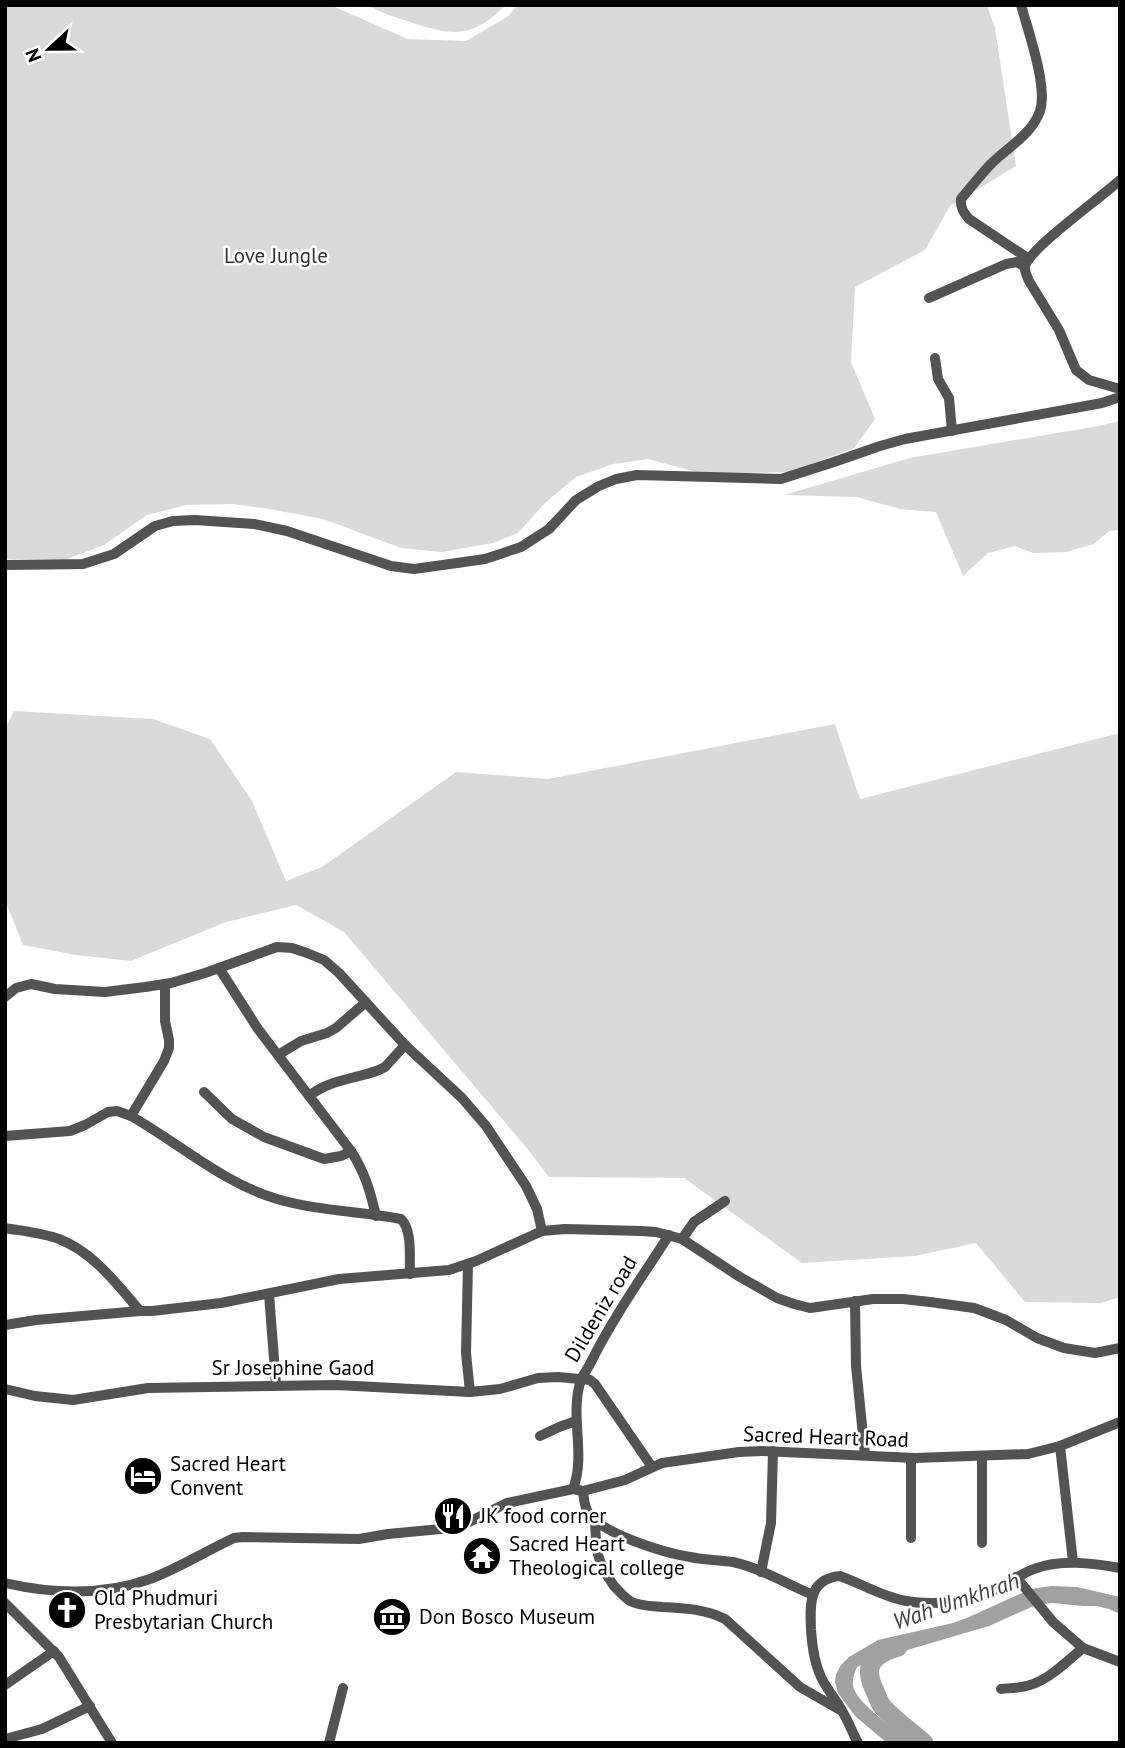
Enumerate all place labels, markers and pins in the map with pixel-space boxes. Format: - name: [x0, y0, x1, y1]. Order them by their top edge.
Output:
- place label: Sacred Heart Convent: [170, 1450, 286, 1501]
- hotel icon: Sacred Heart Convent: [122, 1455, 164, 1497]
- restaurant icon: JK food corner: [432, 1495, 474, 1537]
- place label: JK food corner: [479, 1502, 606, 1529]
- place label: Sacred Heart Theological college: [509, 1530, 685, 1581]
- temple icon: Sacred Heart Theological college: [461, 1535, 503, 1577]
- place label: Old Phudmuri Presbytarian Church: [94, 1584, 273, 1635]
- church icon: Old Phudmuri Presbytarian Church: [46, 1589, 88, 1631]
- museum icon: Don Bosco Museum: [371, 1596, 413, 1638]
- place label: Don Bosco Museum: [419, 1603, 595, 1630]

